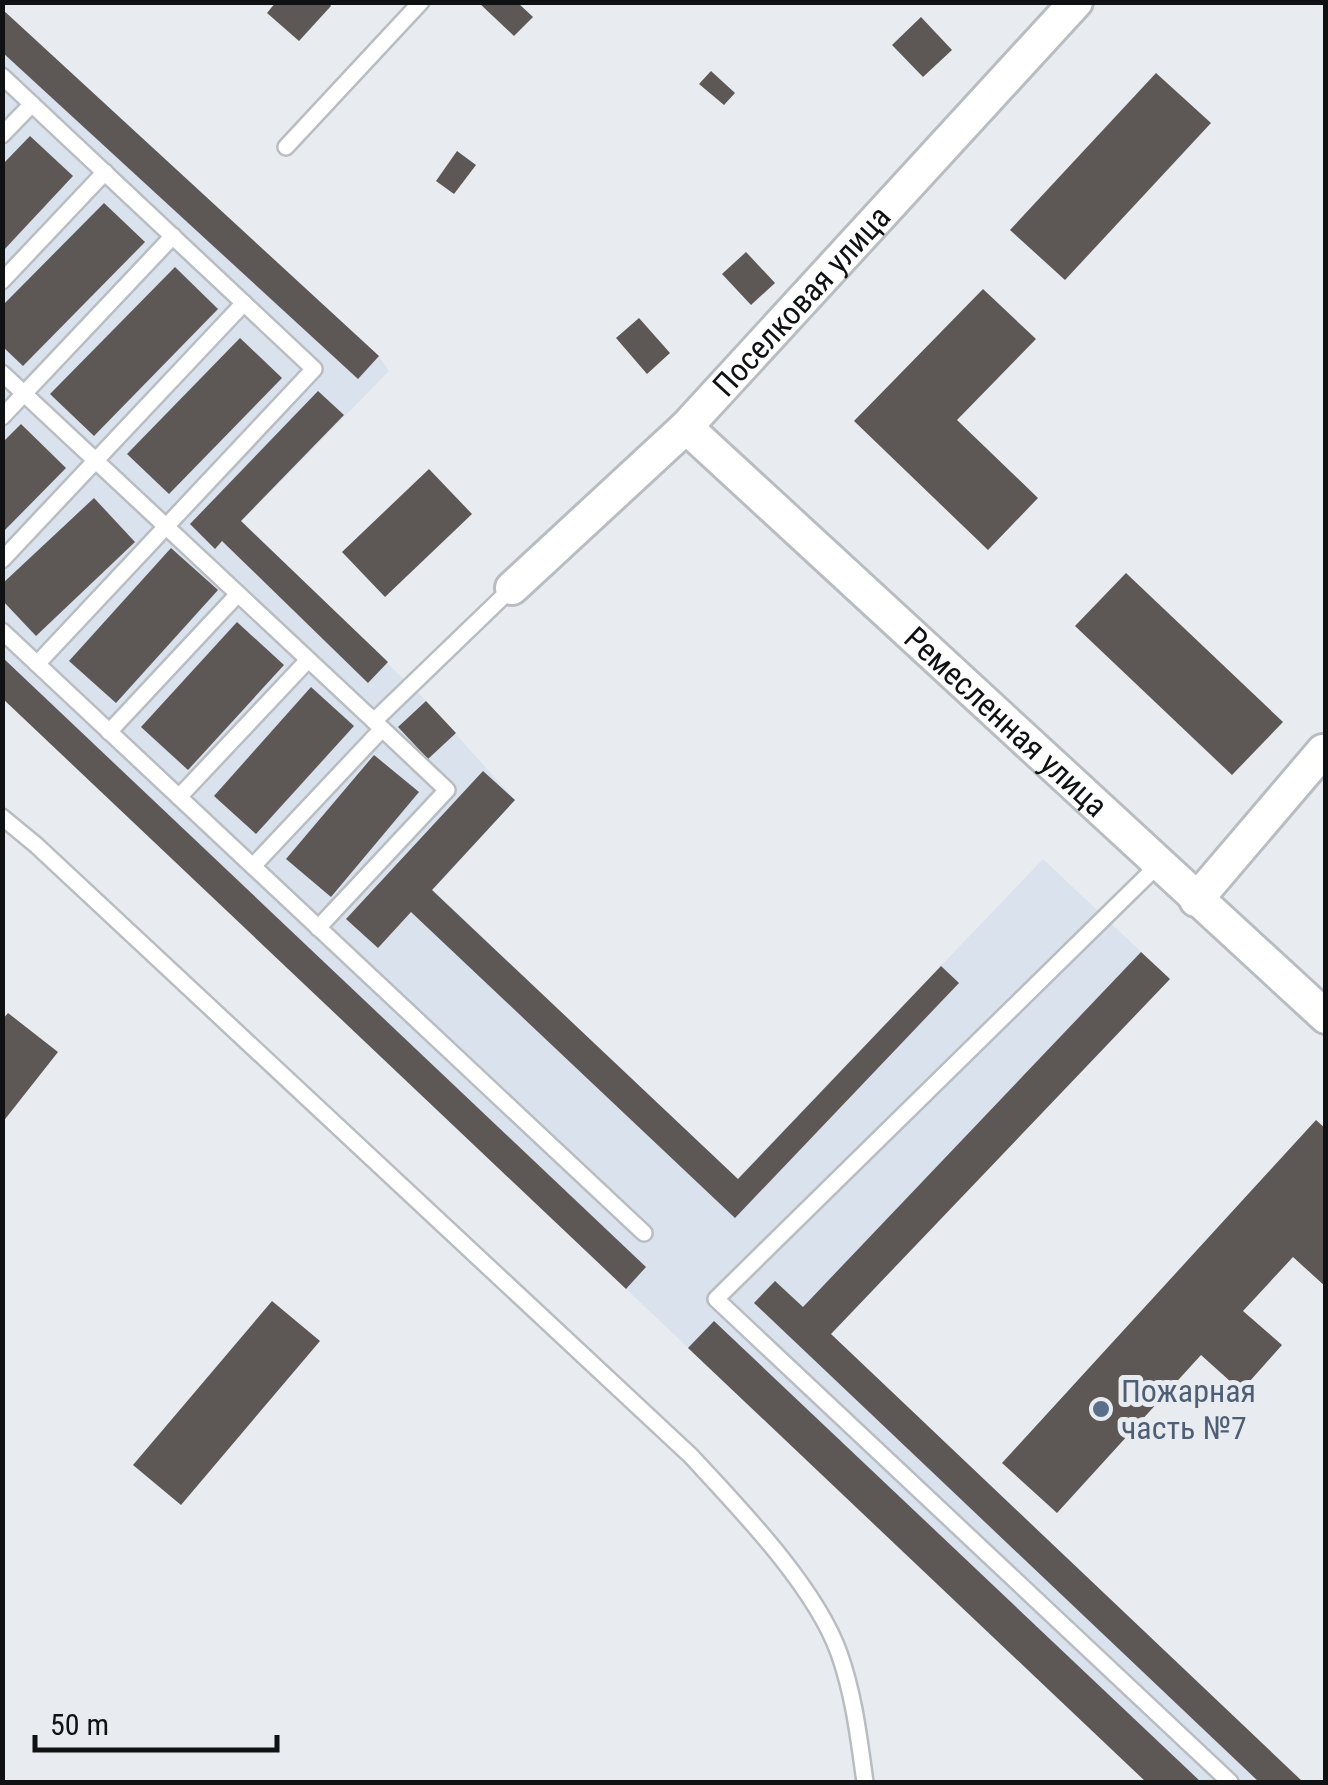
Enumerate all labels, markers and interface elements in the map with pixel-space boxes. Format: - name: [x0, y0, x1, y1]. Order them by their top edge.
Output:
- street label: Поселковая улица: [705, 198, 898, 404]
- street label: Ремесленная улица: [896, 619, 1115, 825]
- place label: Пожарная часть №7: [1121, 1372, 1256, 1447]
- marker: Пожарная часть №7: [1090, 1398, 1112, 1420]
- scale bar: [35, 1690, 278, 1752]
- text: 50 m: [50, 1707, 109, 1742]

